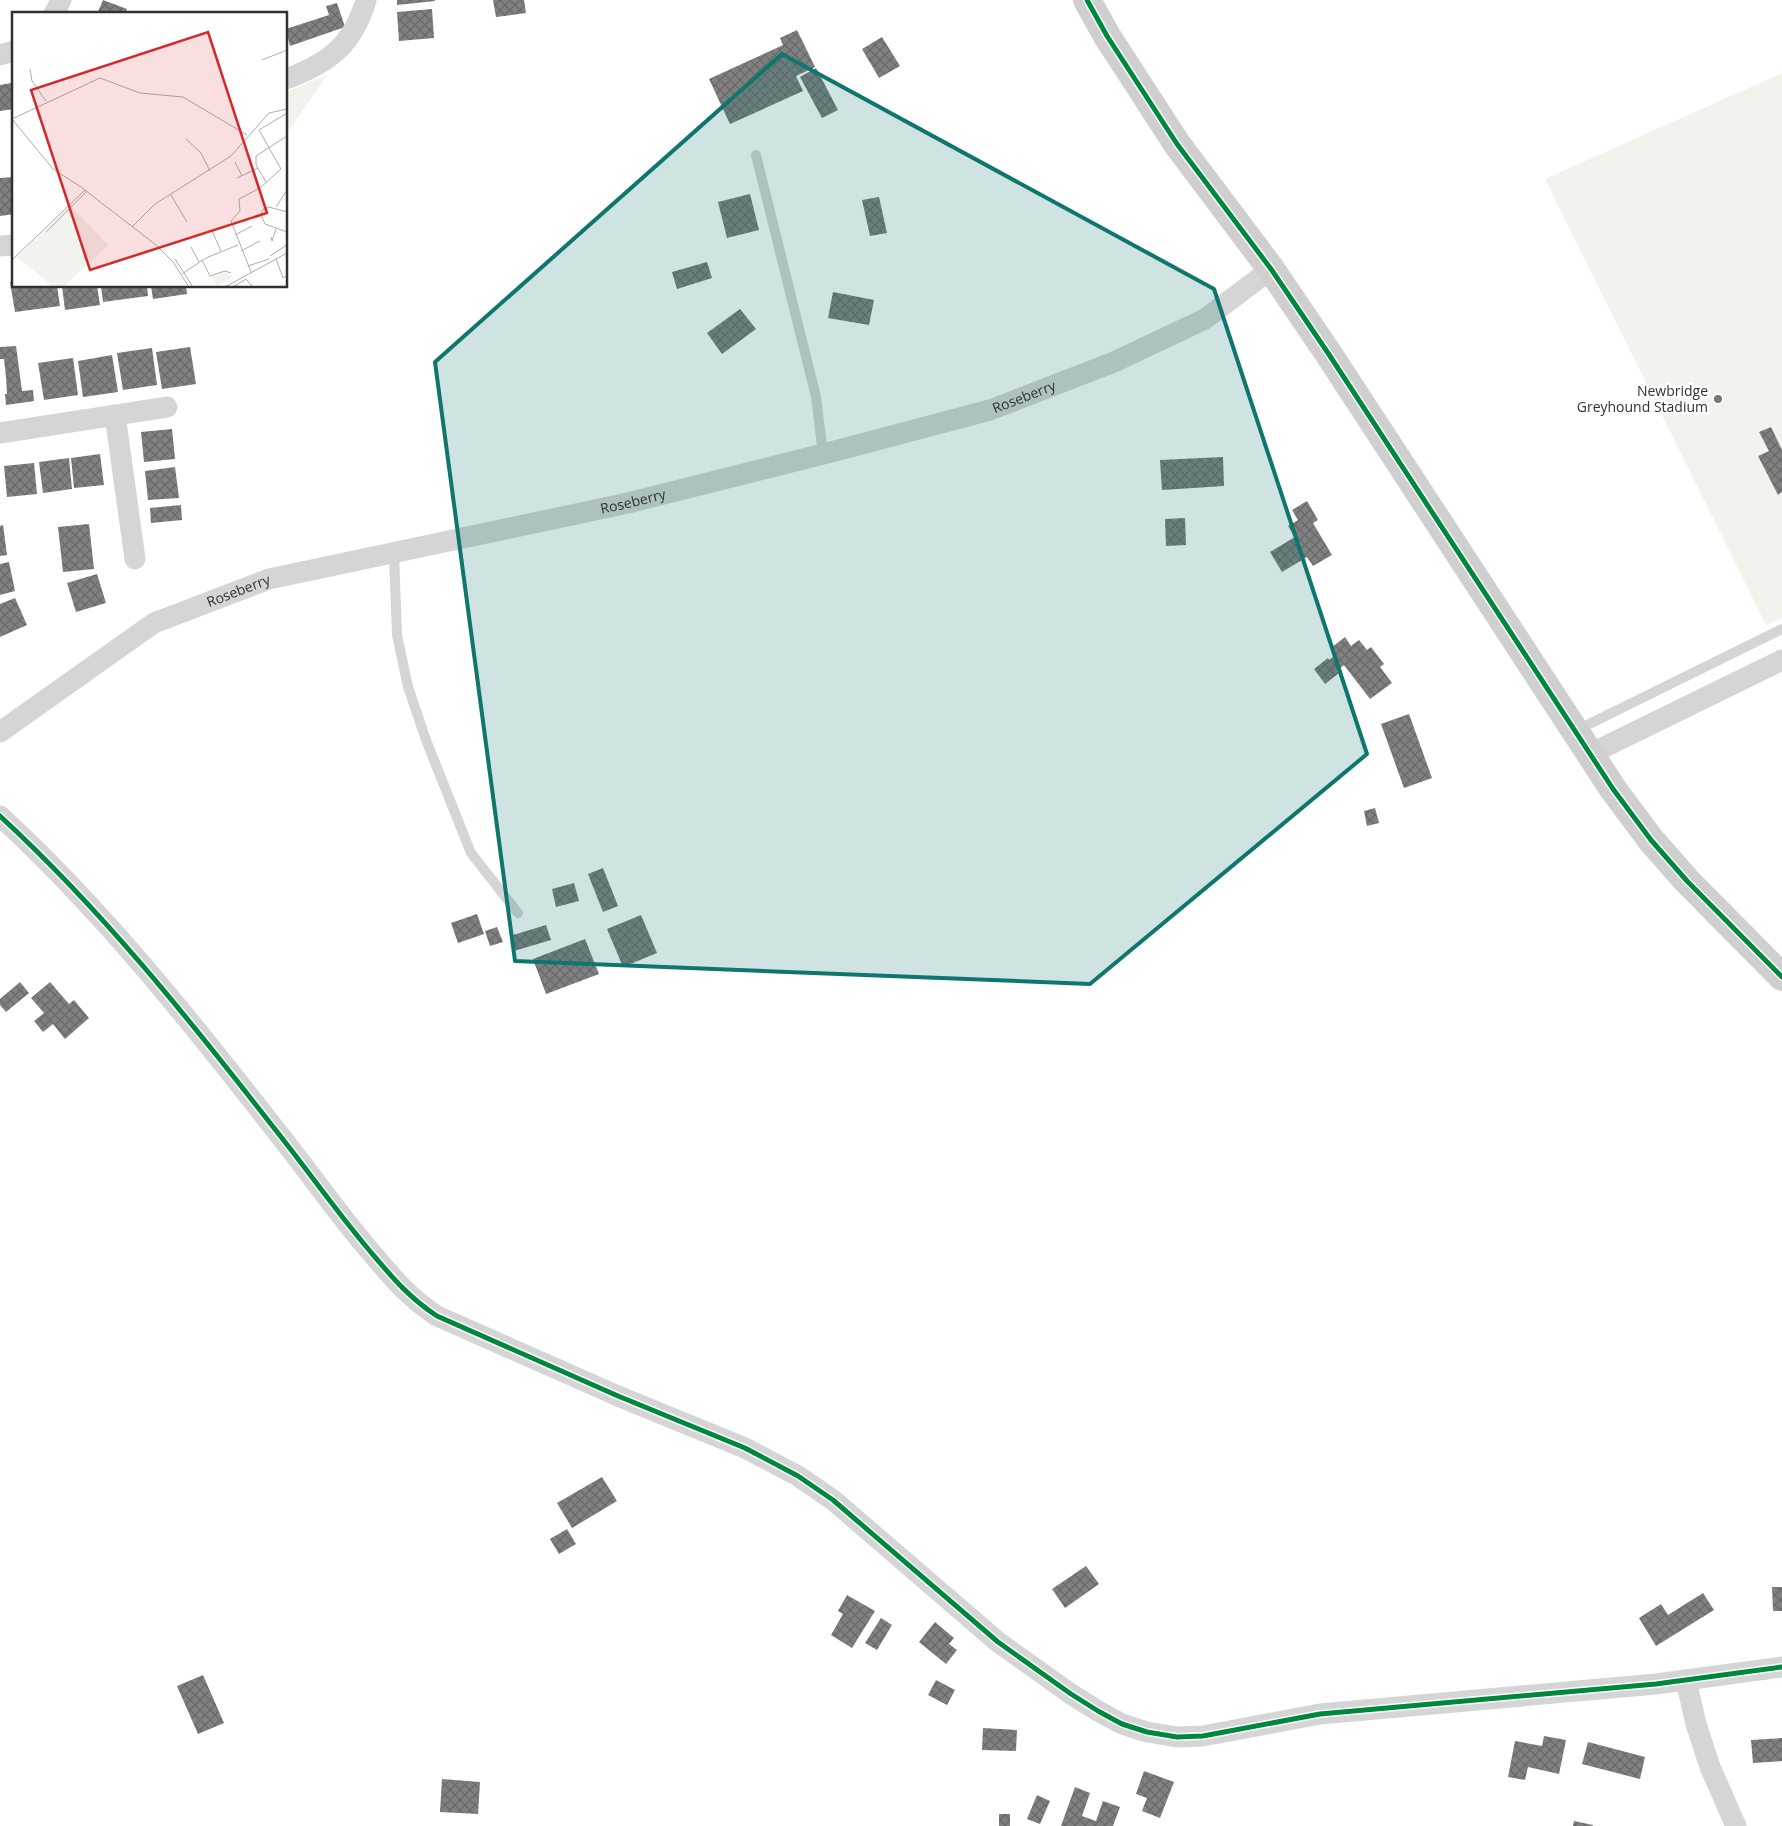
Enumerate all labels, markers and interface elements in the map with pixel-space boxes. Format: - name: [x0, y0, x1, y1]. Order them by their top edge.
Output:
- inset map: [12, 12, 288, 288]
- street label: Roseberry: [989, 375, 1059, 417]
- place label: Newbridge Greyhound Stadium: [1577, 381, 1708, 416]
- marker: Newbridge Greyhound Stadium: [1712, 393, 1724, 405]
- street label: Roseberry: [599, 484, 669, 518]
- street label: Roseberry: [204, 569, 274, 611]

